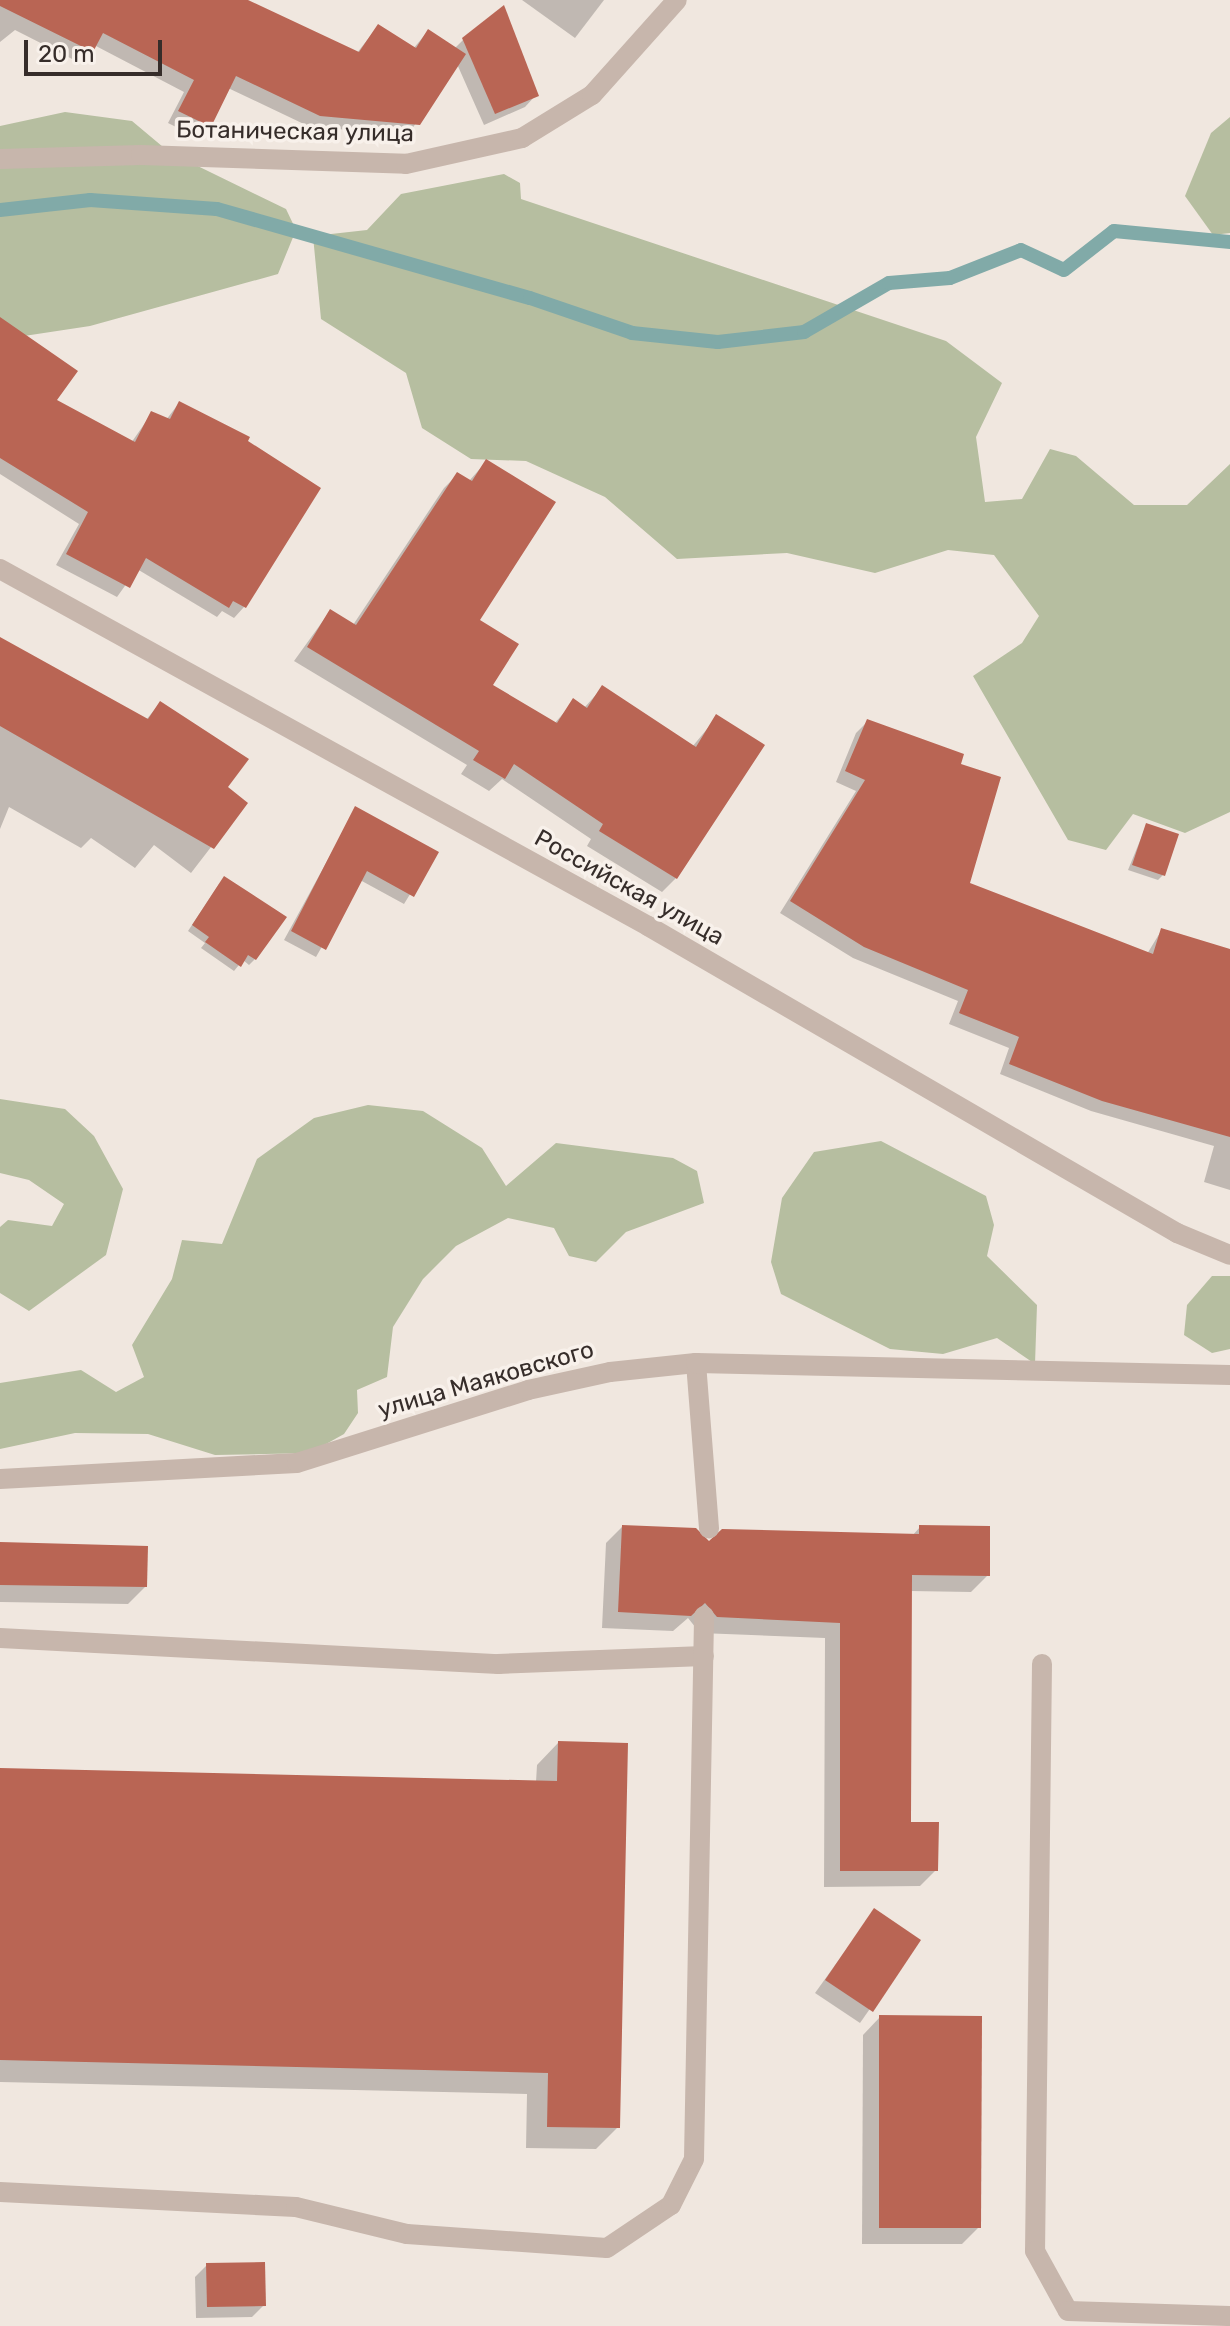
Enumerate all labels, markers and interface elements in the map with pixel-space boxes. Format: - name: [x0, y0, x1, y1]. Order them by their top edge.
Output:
- scale bar: [28, 24, 166, 74]
- text: 20 m: [38, 40, 95, 68]
- street label: Ботаническая улица: [176, 116, 414, 148]
- street label: Российская улица: [529, 824, 729, 952]
- street label: улица Маяковского: [375, 1335, 597, 1425]

